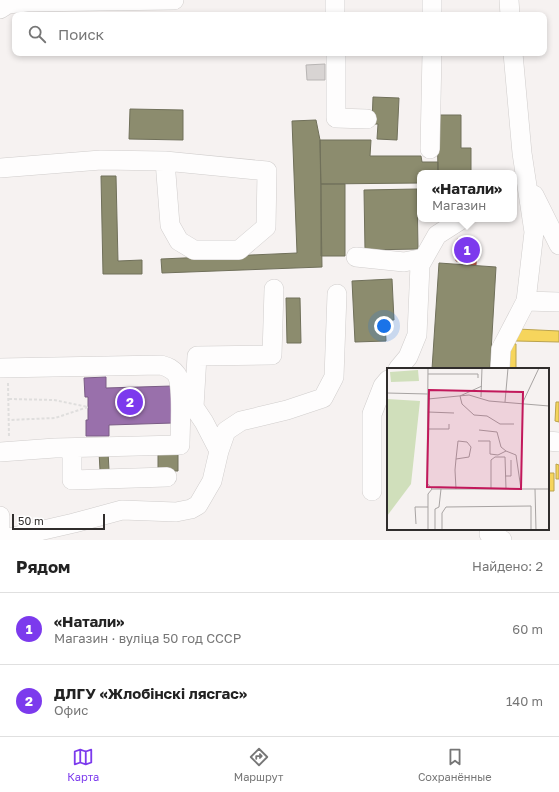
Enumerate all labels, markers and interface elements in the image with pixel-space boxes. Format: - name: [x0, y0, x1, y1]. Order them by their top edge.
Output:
- search box: [12, 12, 547, 56]
- icon: search: [26, 23, 48, 45]
- text: Поиск: [58, 25, 104, 43]
- popup: [417, 170, 517, 222]
- text: «Натали»: [432, 179, 502, 197]
- text: Магазин: [432, 197, 486, 213]
- pin: 1: [454, 235, 480, 265]
- your location: [374, 316, 394, 336]
- inset map: [387, 368, 549, 530]
- pin: 2: [117, 387, 143, 417]
- scale bar: [12, 512, 105, 531]
- text: 50 m: [18, 514, 44, 527]
- text: Рядом: [16, 556, 70, 577]
- text: Найдено: 2: [472, 558, 543, 574]
- text: «Натали»: [54, 612, 124, 630]
- text: 1: [26, 621, 32, 637]
- text: 60 m: [512, 621, 543, 637]
- text: Магазин · вуліца 50 год СССР: [54, 630, 241, 646]
- text: ДЛГУ «Жлобінскі лясгас»: [54, 684, 247, 702]
- text: 2: [25, 693, 33, 709]
- text: 140 m: [506, 693, 543, 709]
- text: Офис: [54, 702, 88, 718]
- tab: Карта: [67, 746, 99, 783]
- tab: Маршрут: [234, 746, 283, 783]
- tab: Сохранённые: [418, 746, 492, 783]

